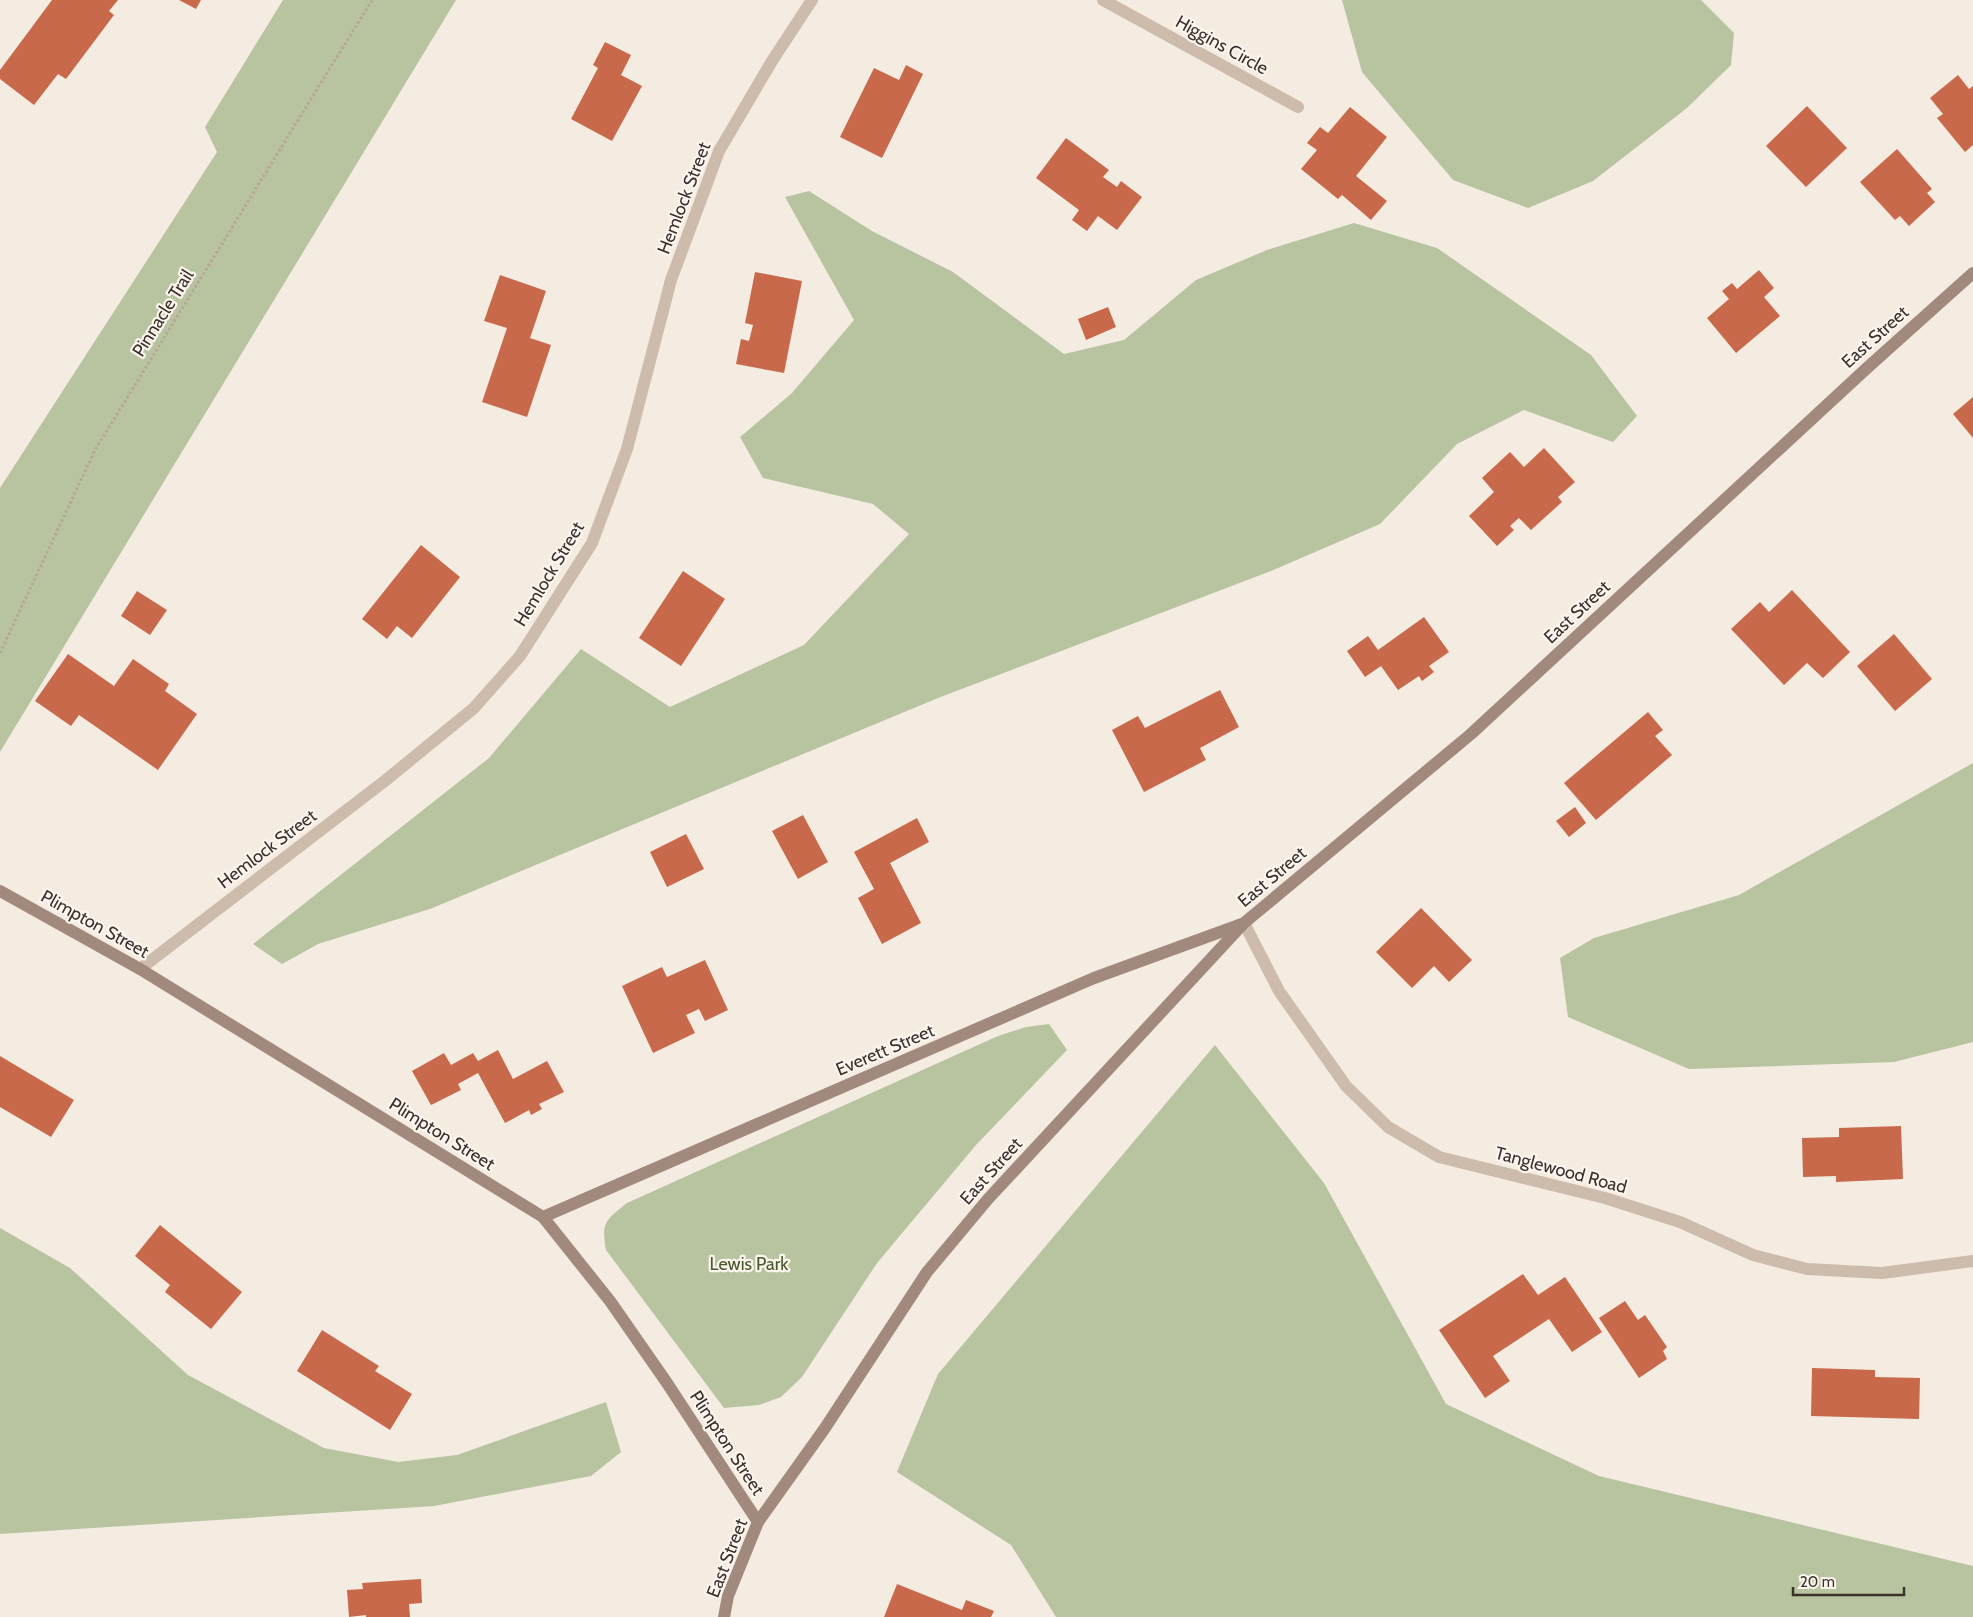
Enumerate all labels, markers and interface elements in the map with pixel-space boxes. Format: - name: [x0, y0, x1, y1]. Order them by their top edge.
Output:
- street label: Higgins Circle: [1172, 11, 1272, 79]
- street label: Hemlock Street: [653, 139, 715, 257]
- street label: Pinnacle Trail: [128, 265, 199, 361]
- street label: East Street: [1837, 301, 1913, 373]
- street label: Hemlock Street: [509, 518, 589, 630]
- street label: East Street: [1539, 576, 1615, 648]
- street label: Hemlock Street: [213, 805, 321, 893]
- street label: East Street: [1233, 842, 1311, 912]
- street label: Plimpton Street: [37, 885, 153, 963]
- street label: Everett Street: [832, 1019, 938, 1081]
- street label: Plimpton Street: [385, 1093, 499, 1175]
- street label: East Street: [955, 1133, 1027, 1209]
- street label: Tanglewood Road: [1493, 1142, 1629, 1198]
- park label: Lewis Park: [710, 1253, 789, 1275]
- street label: Plimpton Street: [685, 1387, 769, 1499]
- street label: East Street: [702, 1516, 752, 1600]
- scale bar: [1793, 1564, 1904, 1596]
- text: 20 m: [1800, 1573, 1835, 1591]

